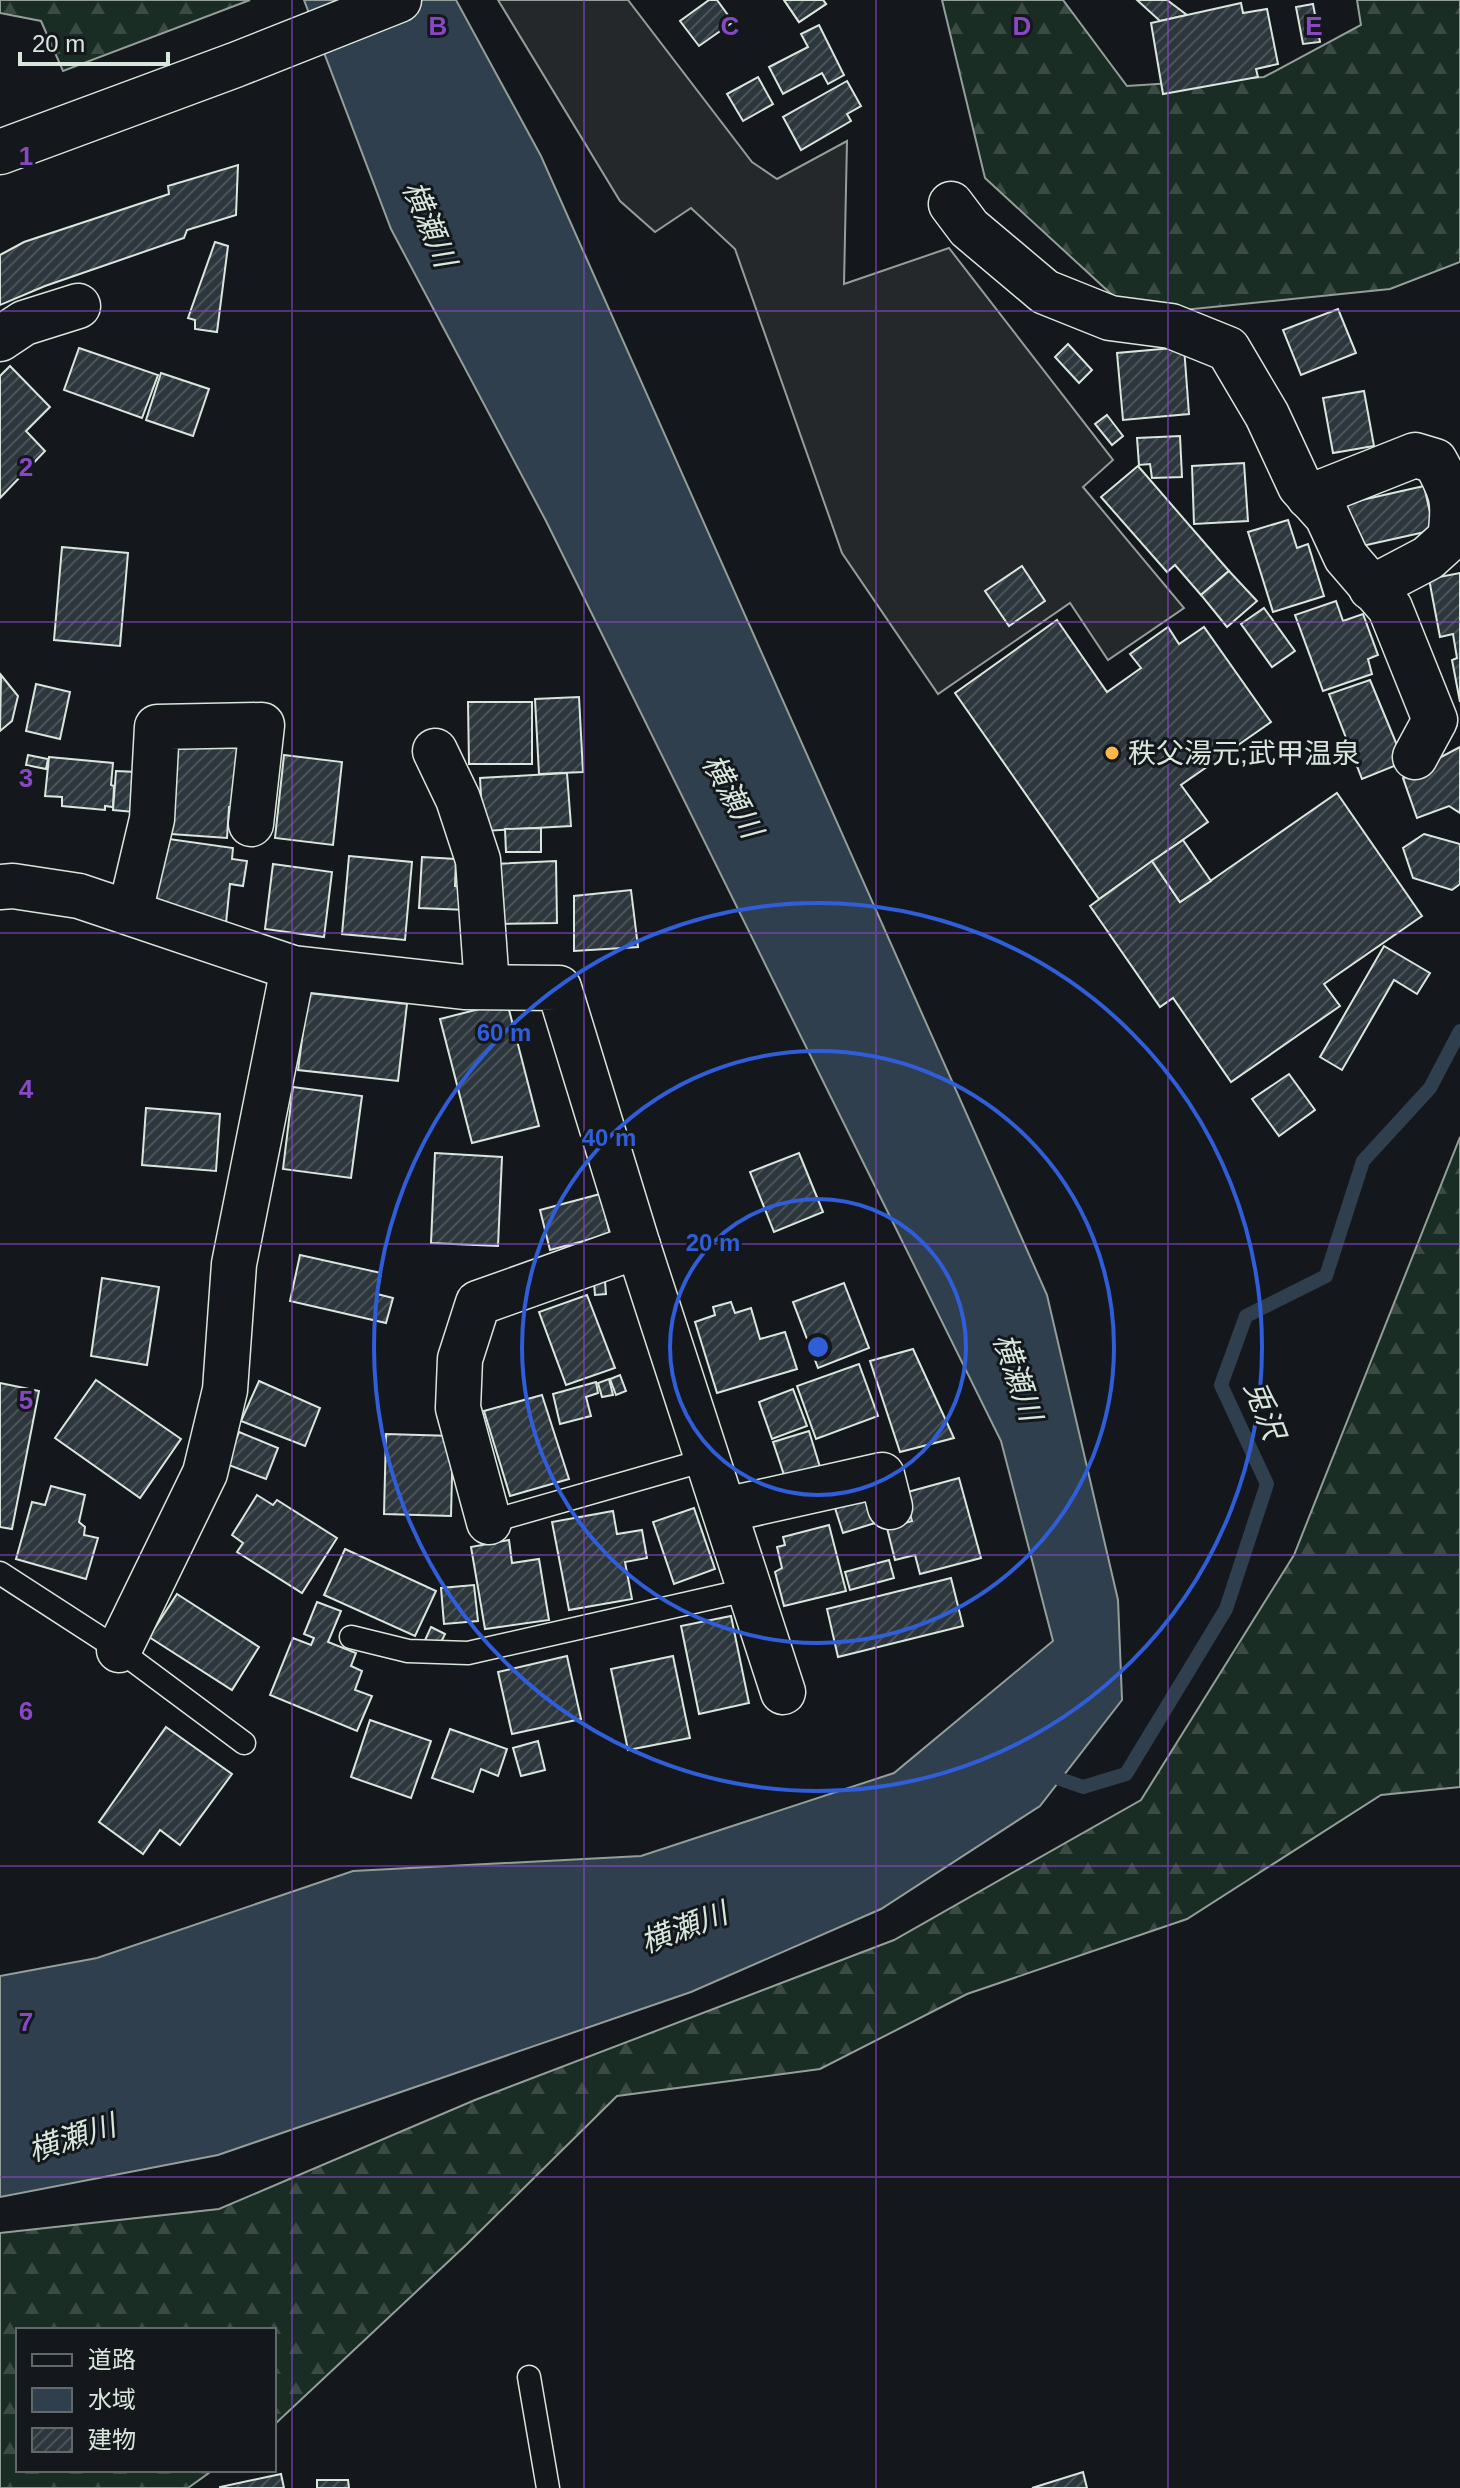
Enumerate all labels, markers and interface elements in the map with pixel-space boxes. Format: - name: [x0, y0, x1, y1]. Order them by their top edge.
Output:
- text: B: [429, 11, 447, 41]
- text: C: [721, 11, 740, 41]
- text: D: [1013, 11, 1031, 41]
- text: E: [1305, 11, 1323, 41]
- scale bar: [20, 16, 168, 66]
- text: 20 m: [32, 30, 85, 57]
- text: 1: [19, 141, 33, 171]
- water label: 横瀬川: [397, 176, 463, 274]
- text: 2: [19, 452, 33, 482]
- place label: 秩父湯元;武甲温泉: [1128, 738, 1360, 769]
- marker: 秩父湯元;武甲温泉: [1103, 744, 1121, 762]
- water label: 横瀬川: [696, 748, 770, 846]
- text: 3: [19, 763, 33, 793]
- text: 60 m: [477, 1019, 531, 1046]
- text: 4: [19, 1074, 34, 1104]
- text: 40 m: [582, 1124, 636, 1151]
- text: 20 m: [686, 1229, 740, 1256]
- water label: 横瀬川: [987, 1329, 1049, 1428]
- centre of rings: [804, 1333, 832, 1361]
- water label: 兎沢: [1238, 1376, 1292, 1447]
- text: 5: [19, 1385, 33, 1415]
- text: 6: [19, 1696, 33, 1726]
- water label: 横瀬川: [636, 1895, 735, 1959]
- text: 7: [19, 2007, 33, 2037]
- water label: 横瀬川: [24, 2107, 123, 2167]
- legend: [16, 2328, 276, 2472]
- text: 道路: [88, 2346, 136, 2373]
- text: 水域: [88, 2386, 136, 2413]
- text: 建物: [88, 2426, 136, 2453]

